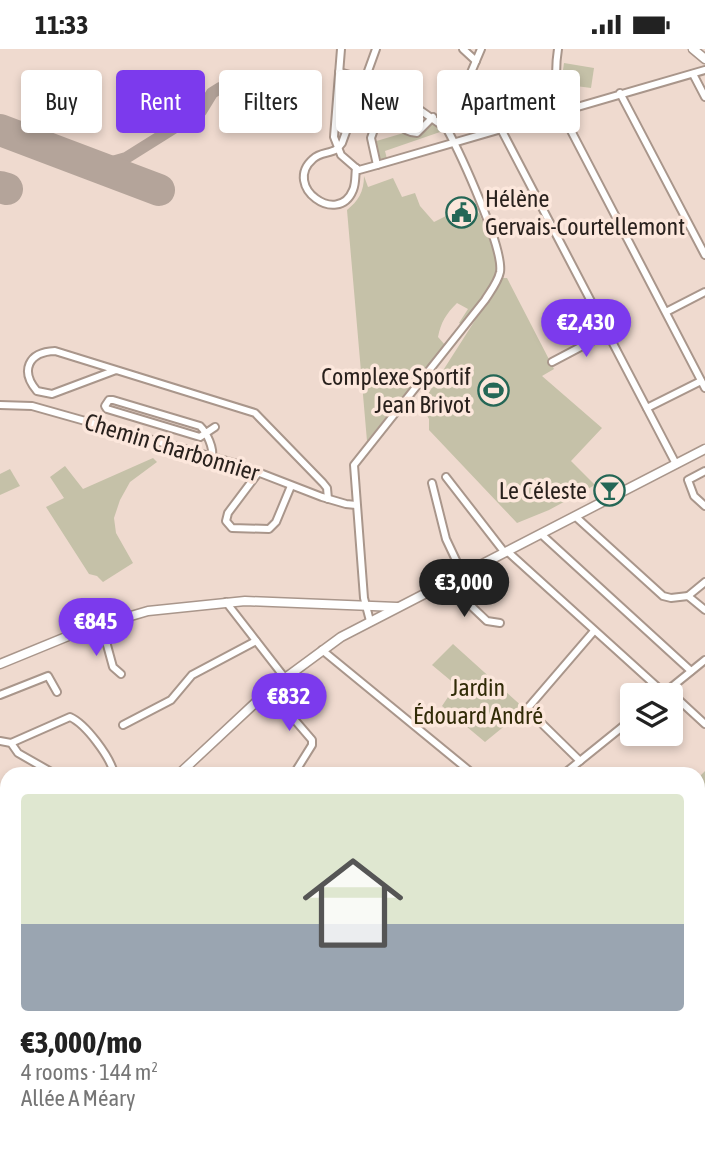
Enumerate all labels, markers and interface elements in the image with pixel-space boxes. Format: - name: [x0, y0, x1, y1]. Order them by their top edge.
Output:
- text: 11:33: [35, 10, 89, 40]
- chip: Buy: [21, 70, 102, 133]
- chip: Rent: [116, 70, 205, 133]
- chip: Filters: [219, 70, 322, 133]
- chip: New: [336, 70, 423, 133]
- chip: Apartment: [437, 70, 580, 133]
- place label: Hélène Gervais-Courtellemont: [485, 185, 685, 240]
- public building icon: Hélène Gervais-Courtellemont: [445, 195, 479, 229]
- pin: €2,430: [529, 299, 643, 359]
- text: €2,430: [557, 309, 615, 335]
- place label: Complexe Sportif Jean Brivot: [321, 363, 471, 418]
- sports icon: Complexe Sportif Jean Brivot: [477, 373, 511, 407]
- street label: Chemin Charbonnier: [81, 408, 263, 487]
- bar icon: Le Céleste: [593, 473, 627, 507]
- place label: Le Céleste: [499, 477, 587, 504]
- pin: €3,000: [407, 559, 521, 619]
- text: €3,000: [435, 569, 493, 595]
- pin: €845: [55, 599, 137, 658]
- text: €845: [75, 608, 117, 634]
- pin: €832: [248, 673, 330, 733]
- park label: Jardin Édouard André: [413, 674, 543, 729]
- text: €832: [268, 683, 310, 709]
- map controls: [620, 683, 683, 746]
- button: layers: [620, 683, 683, 746]
- icon: home: [290, 840, 416, 966]
- text: €3,000/mo: [21, 1025, 142, 1059]
- text: 4 rooms · 144 m²: [21, 1059, 158, 1085]
- text: Allée A Méary: [21, 1085, 135, 1111]

